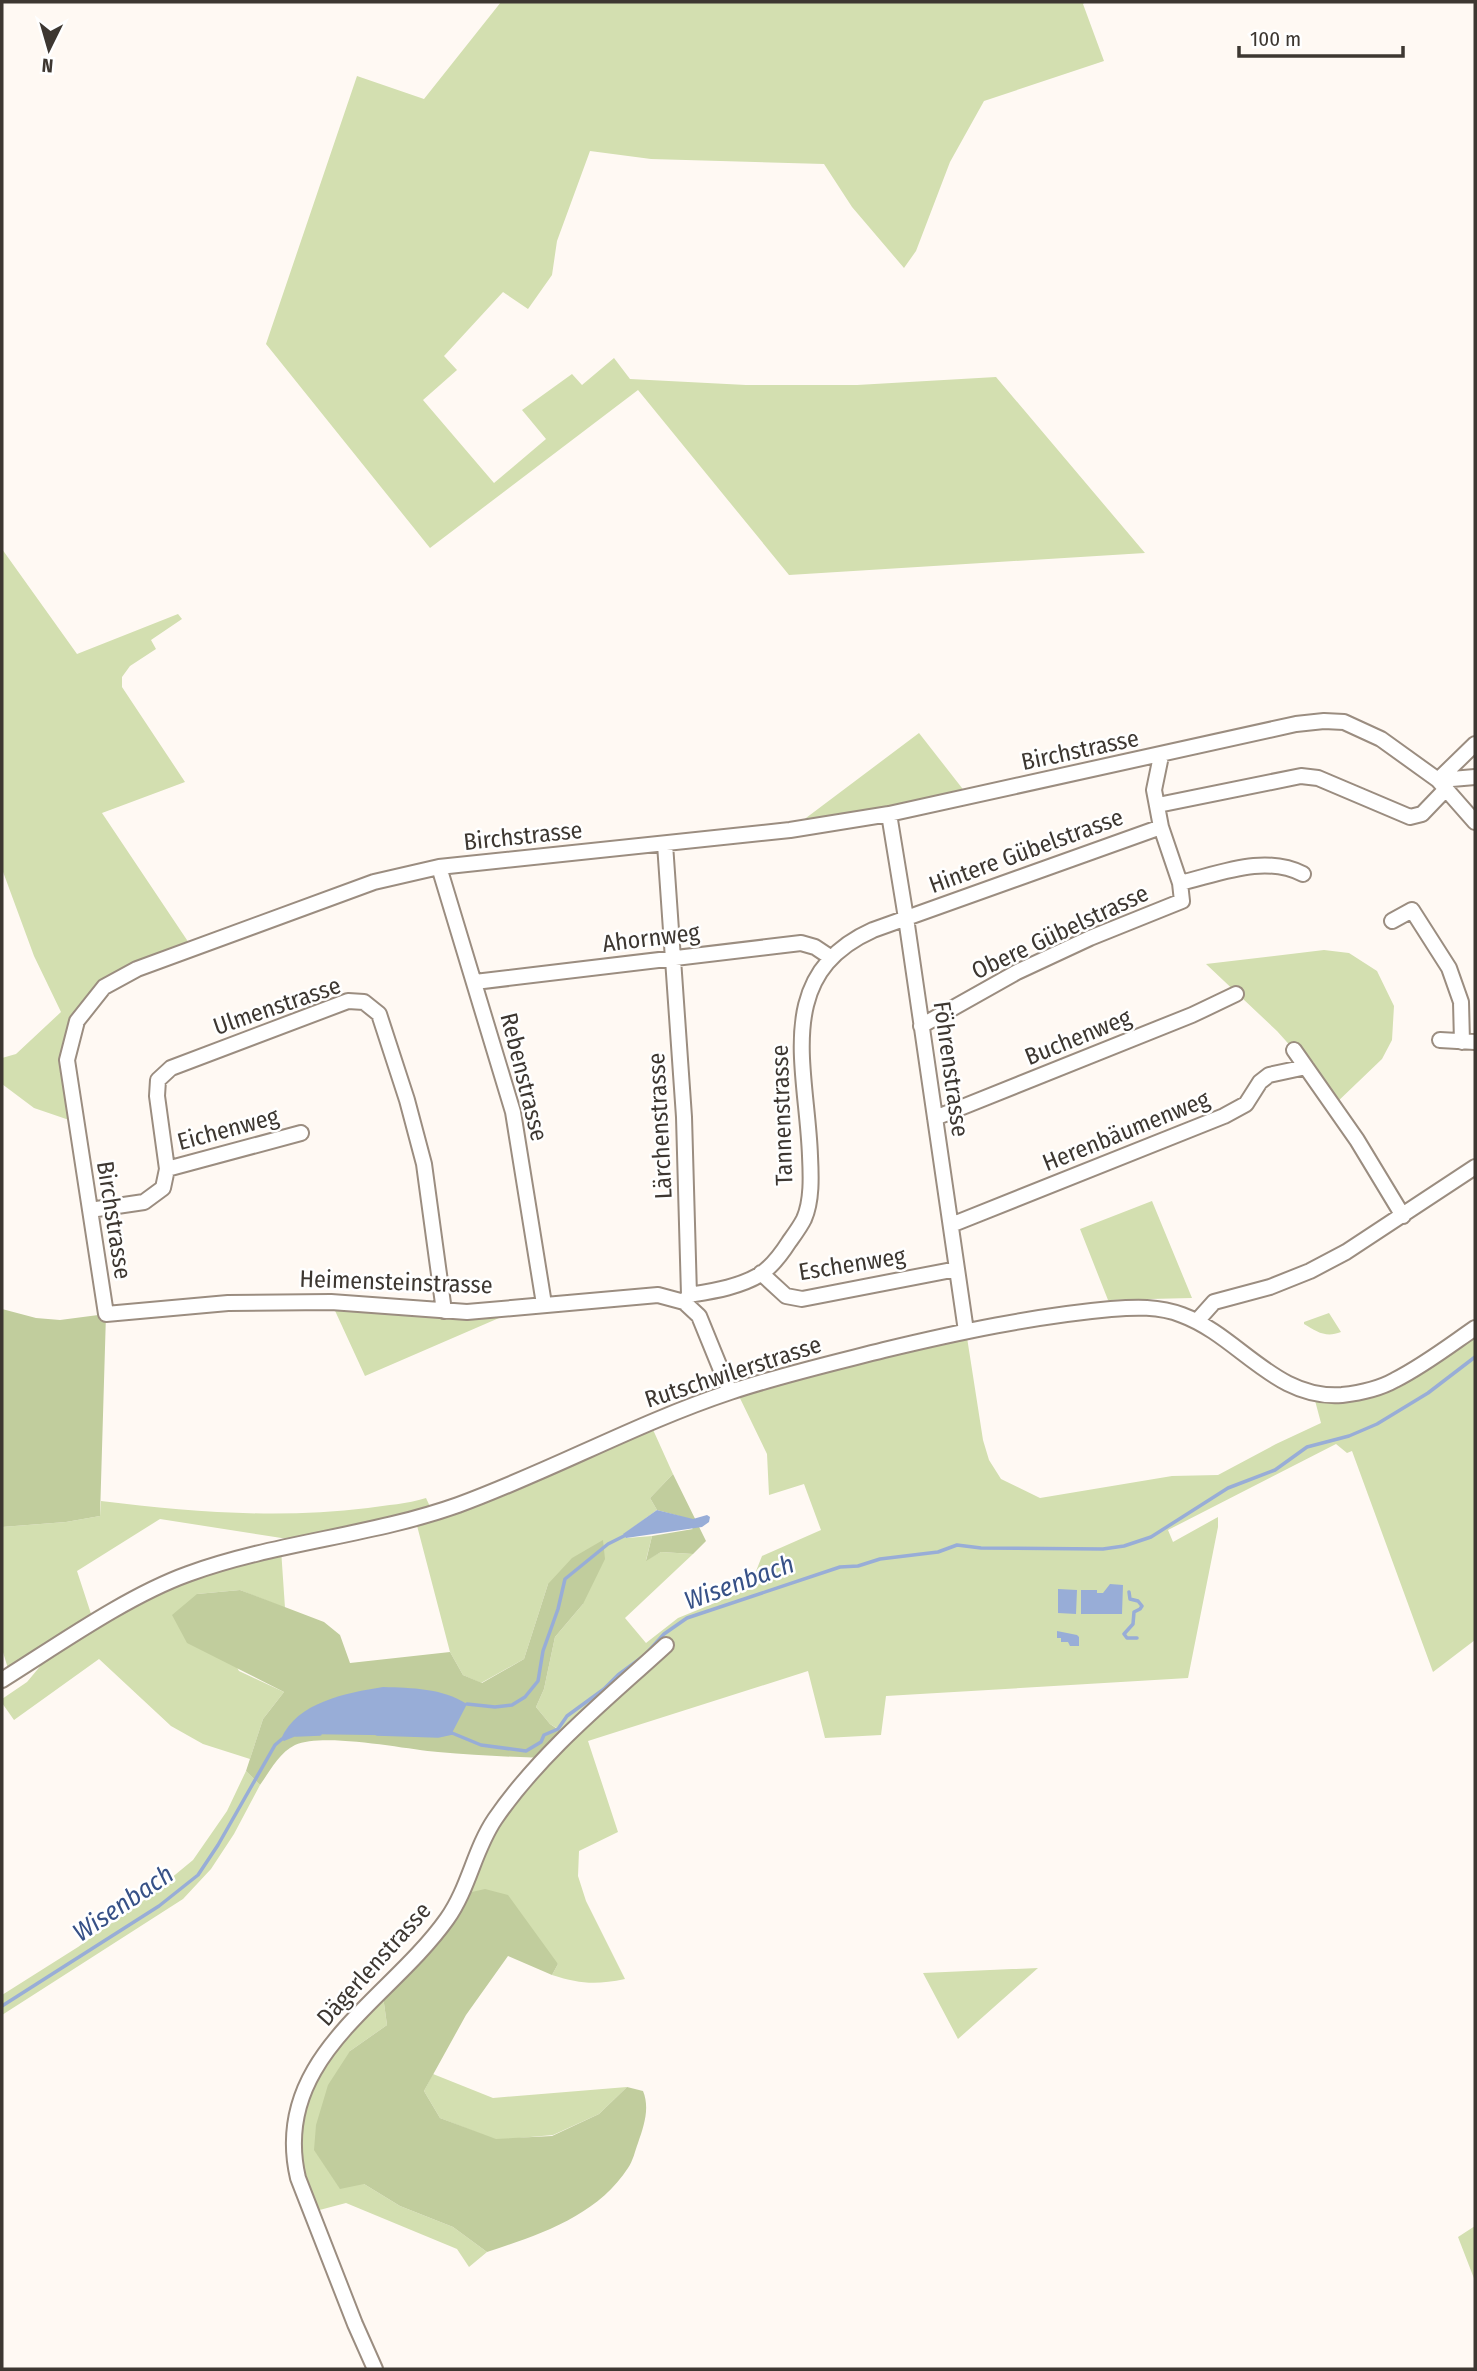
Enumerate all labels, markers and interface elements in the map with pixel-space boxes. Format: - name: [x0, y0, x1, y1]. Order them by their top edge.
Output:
- north arrow: [14, 14, 84, 84]
- scale bar: [1239, 14, 1404, 58]
- text: 100 m: [1250, 26, 1301, 52]
- text: N: [41, 53, 54, 77]
- street label: Birchstrasse: [1019, 724, 1141, 776]
- street label: Hintere Gübelstrasse: [925, 803, 1127, 899]
- street label: Birchstrasse: [462, 816, 584, 856]
- street label: Obere Gübelstrasse: [967, 879, 1153, 985]
- street label: Ahornweg: [601, 918, 702, 958]
- street label: Ulmenstrasse: [210, 971, 344, 1041]
- street label: Föhrenstrasse: [928, 999, 974, 1139]
- street label: Buchenweg: [1021, 1003, 1136, 1071]
- street label: Rebenstrasse: [495, 1010, 553, 1144]
- street label: Tannenstrasse: [766, 1044, 798, 1186]
- street label: Lärchenstrasse: [642, 1052, 678, 1200]
- street label: Herenbäumenweg: [1039, 1085, 1214, 1177]
- street label: Eichenweg: [174, 1102, 282, 1156]
- street label: Birchstrasse: [91, 1159, 137, 1281]
- street label: Eschenweg: [797, 1242, 908, 1286]
- street label: Heimensteinstrasse: [299, 1265, 493, 1299]
- street label: Rutschwilerstrasse: [641, 1330, 825, 1414]
- water label: Wisenbach: [680, 1548, 798, 1617]
- water label: Wisenbach: [67, 1859, 179, 1948]
- street label: Dägerlenstrasse: [311, 1896, 437, 2032]

